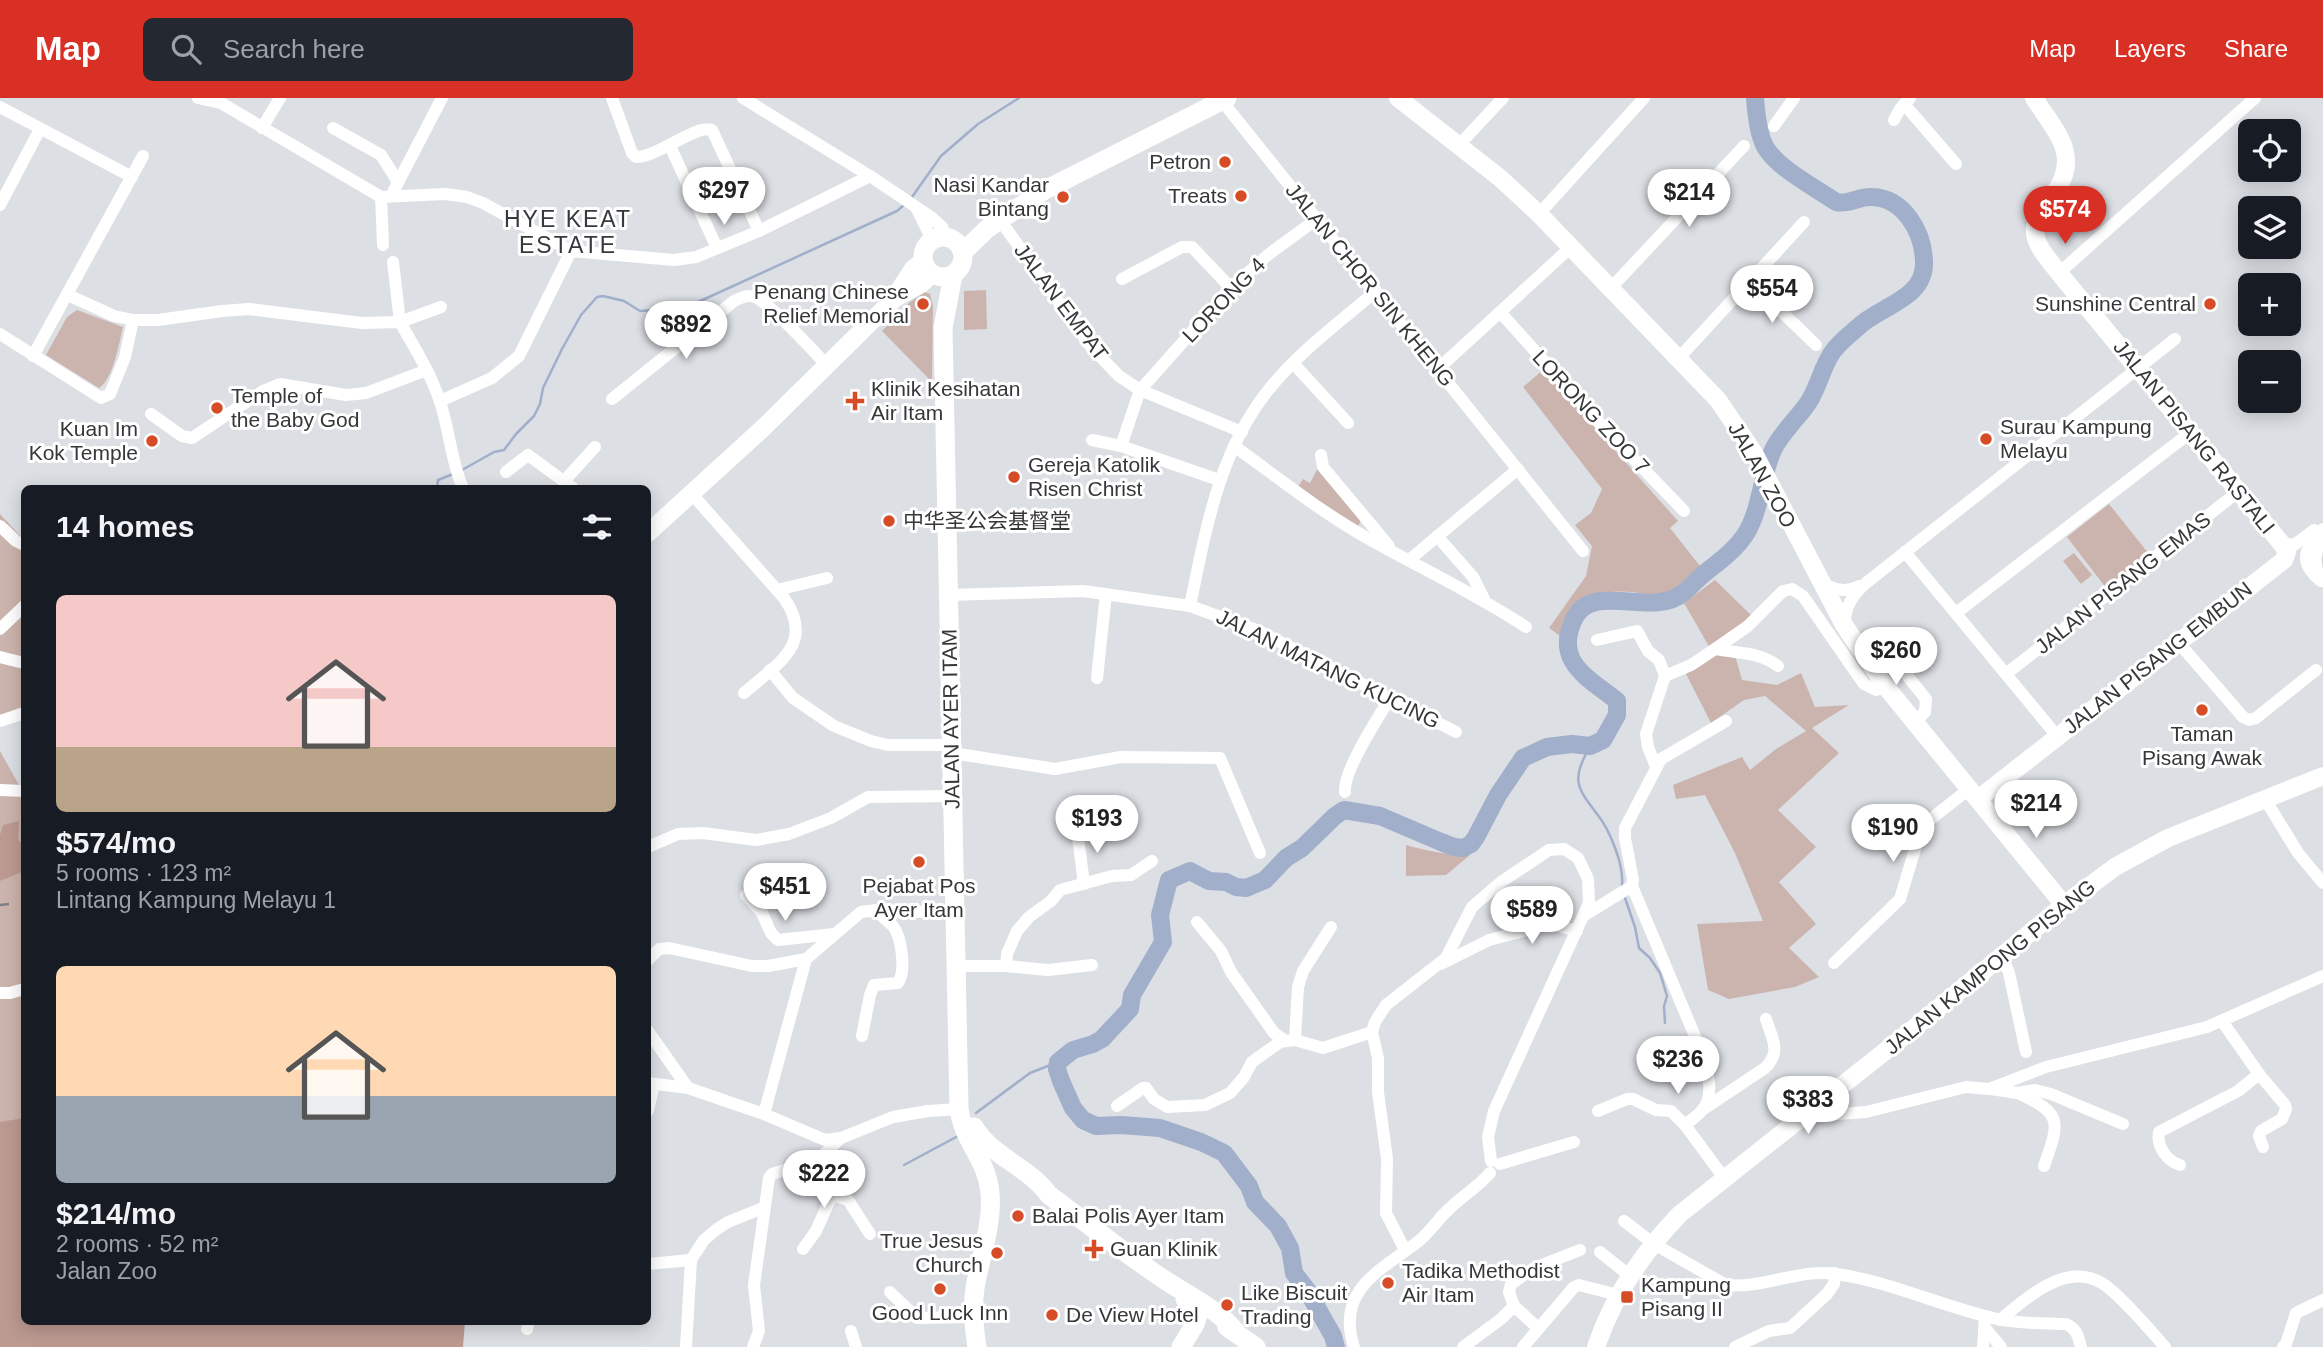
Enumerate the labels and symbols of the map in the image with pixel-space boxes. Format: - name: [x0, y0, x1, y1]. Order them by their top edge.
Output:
- place label: Petron: [1149, 150, 1211, 173]
- marker: Petron: [1217, 154, 1233, 170]
- pin: $297: [683, 167, 765, 227]
- pin: $214: [1648, 170, 1730, 229]
- place label: Nasi Kandar Bintang: [933, 173, 1049, 220]
- street label: JALAN CHOR SIN KHENG: [1281, 179, 1459, 391]
- place label: Treats: [1168, 184, 1227, 207]
- pin: $574: [2024, 186, 2106, 246]
- marker: Treats: [1233, 188, 1249, 204]
- marker: Nasi Kandar Bintang: [1055, 189, 1071, 205]
- district label: HYE KEAT ESTATE: [504, 206, 632, 258]
- street label: JALAN EMPAT: [1010, 239, 1113, 365]
- street label: LORONG 4: [1178, 252, 1270, 347]
- pin: $554: [1731, 266, 1813, 325]
- place label: Penang Chinese Relief Memorial: [754, 280, 909, 327]
- place label: Sunshine Central: [2035, 292, 2196, 315]
- marker: Penang Chinese Relief Memorial: [915, 296, 931, 312]
- marker: Sunshine Central: [2202, 296, 2218, 312]
- pin: $892: [645, 302, 727, 361]
- street label: JALAN PISANG RASTALI: [2109, 335, 2280, 538]
- street label: LORONG ZOO 7: [1528, 345, 1654, 478]
- place label: Klinik Kesihatan Air Itam: [871, 377, 1020, 424]
- place label: Temple of the Baby God: [231, 384, 359, 431]
- marker: Klinik Kesihatan Air Itam: [845, 391, 865, 411]
- marker: Temple of the Baby God: [209, 400, 225, 416]
- place label: Surau Kampung Melayu: [2000, 415, 2152, 462]
- place label: Kuan Im Kok Temple: [29, 417, 138, 464]
- street label: JALAN ZOO: [1724, 418, 1801, 531]
- marker: Surau Kampung Melayu: [1978, 431, 1994, 447]
- marker: Kuan Im Kok Temple: [144, 433, 160, 449]
- place label: Gereja Katolik Risen Christ: [1028, 453, 1160, 500]
- marker: Gereja Katolik Risen Christ: [1006, 469, 1022, 485]
- street label: JALAN PISANG EMAS: [2031, 507, 2215, 658]
- place label: 中华圣公会基督堂: [903, 509, 1071, 532]
- marker: 中华圣公会基督堂: [881, 513, 897, 529]
- street label: JALAN PISANG EMBUN: [2059, 577, 2256, 738]
- street label: JALAN MATANG KUCING: [1213, 604, 1444, 733]
- pin: $260: [1855, 628, 1937, 687]
- street label: JALAN AYER ITAM: [937, 629, 964, 809]
- marker: Taman Pisang Awak: [2194, 702, 2210, 718]
- place label: Taman Pisang Awak: [2142, 722, 2262, 769]
- pin: $214: [1995, 780, 2077, 840]
- pin: $193: [1056, 796, 1138, 855]
- pin: $190: [1852, 804, 1934, 864]
- marker: Pejabat Pos Ayer Itam: [911, 854, 927, 870]
- pin: $451: [744, 864, 826, 923]
- place label: Pejabat Pos Ayer Itam: [862, 874, 976, 921]
- street label: JALAN KAMPONG PISANG: [1880, 875, 2099, 1059]
- pin: $589: [1491, 886, 1573, 946]
- pin: $236: [1637, 1037, 1719, 1096]
- pin: $383: [1767, 1076, 1849, 1136]
- pin: $222: [783, 1150, 865, 1210]
- place label: Balai Polis Ayer Itam: [1032, 1204, 1224, 1227]
- marker: Balai Polis Ayer Itam: [1010, 1208, 1026, 1224]
- place label: True Jesus Church: [880, 1229, 983, 1276]
- place label: Guan Klinik: [1110, 1237, 1218, 1260]
- marker: Guan Klinik: [1084, 1239, 1104, 1259]
- marker: True Jesus Church: [989, 1245, 1005, 1261]
- place label: Tadika Methodist Air Itam: [1402, 1259, 1560, 1306]
- place label: Kampung Pisang II: [1641, 1273, 1731, 1320]
- marker: Tadika Methodist Air Itam: [1380, 1275, 1396, 1291]
- marker: Good Luck Inn: [932, 1281, 948, 1297]
- place label: Like Biscuit Trading: [1241, 1281, 1347, 1328]
- marker: Kampung Pisang II: [1619, 1289, 1635, 1305]
- marker: Like Biscuit Trading: [1219, 1297, 1235, 1313]
- place label: Good Luck Inn: [872, 1301, 1008, 1324]
- place label: De View Hotel: [1066, 1303, 1199, 1326]
- marker: De View Hotel: [1044, 1307, 1060, 1323]

